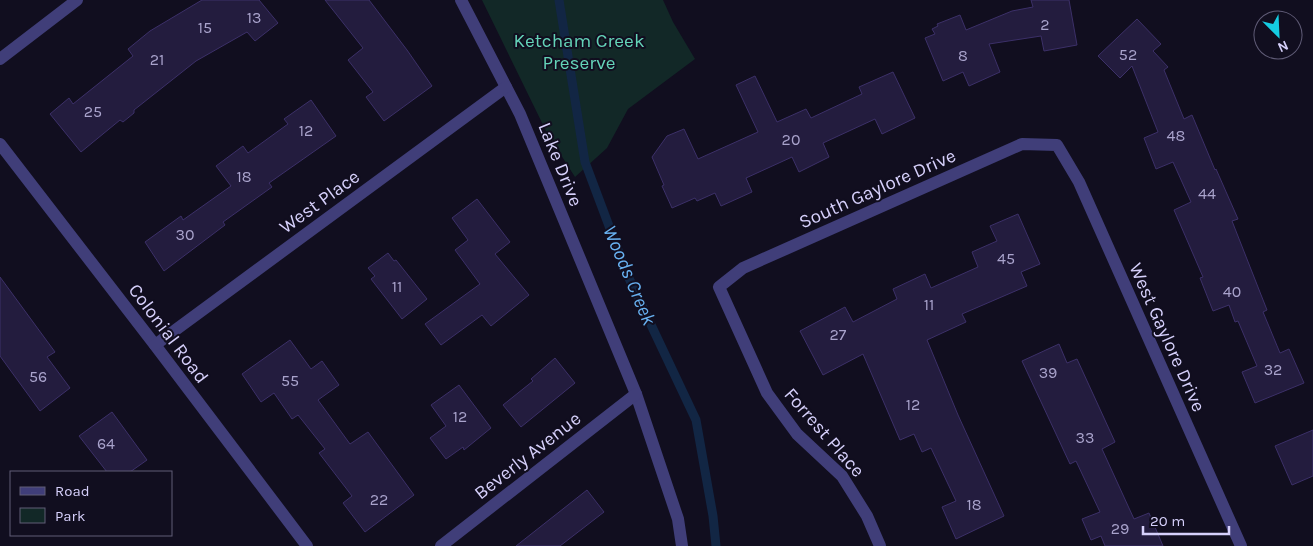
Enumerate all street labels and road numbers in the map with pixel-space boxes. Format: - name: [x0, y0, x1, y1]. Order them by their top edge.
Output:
- street label: Lake Drive: [533, 119, 587, 210]
- street label: South Gaylore Drive: [796, 144, 959, 233]
- street label: West Place: [275, 165, 364, 238]
- street label: West Gaylore Drive: [1124, 260, 1210, 415]
- street label: Colonial Road: [124, 280, 213, 388]
- street label: Forrest Place: [780, 384, 869, 482]
- street label: Beverly Avenue: [470, 407, 585, 504]

